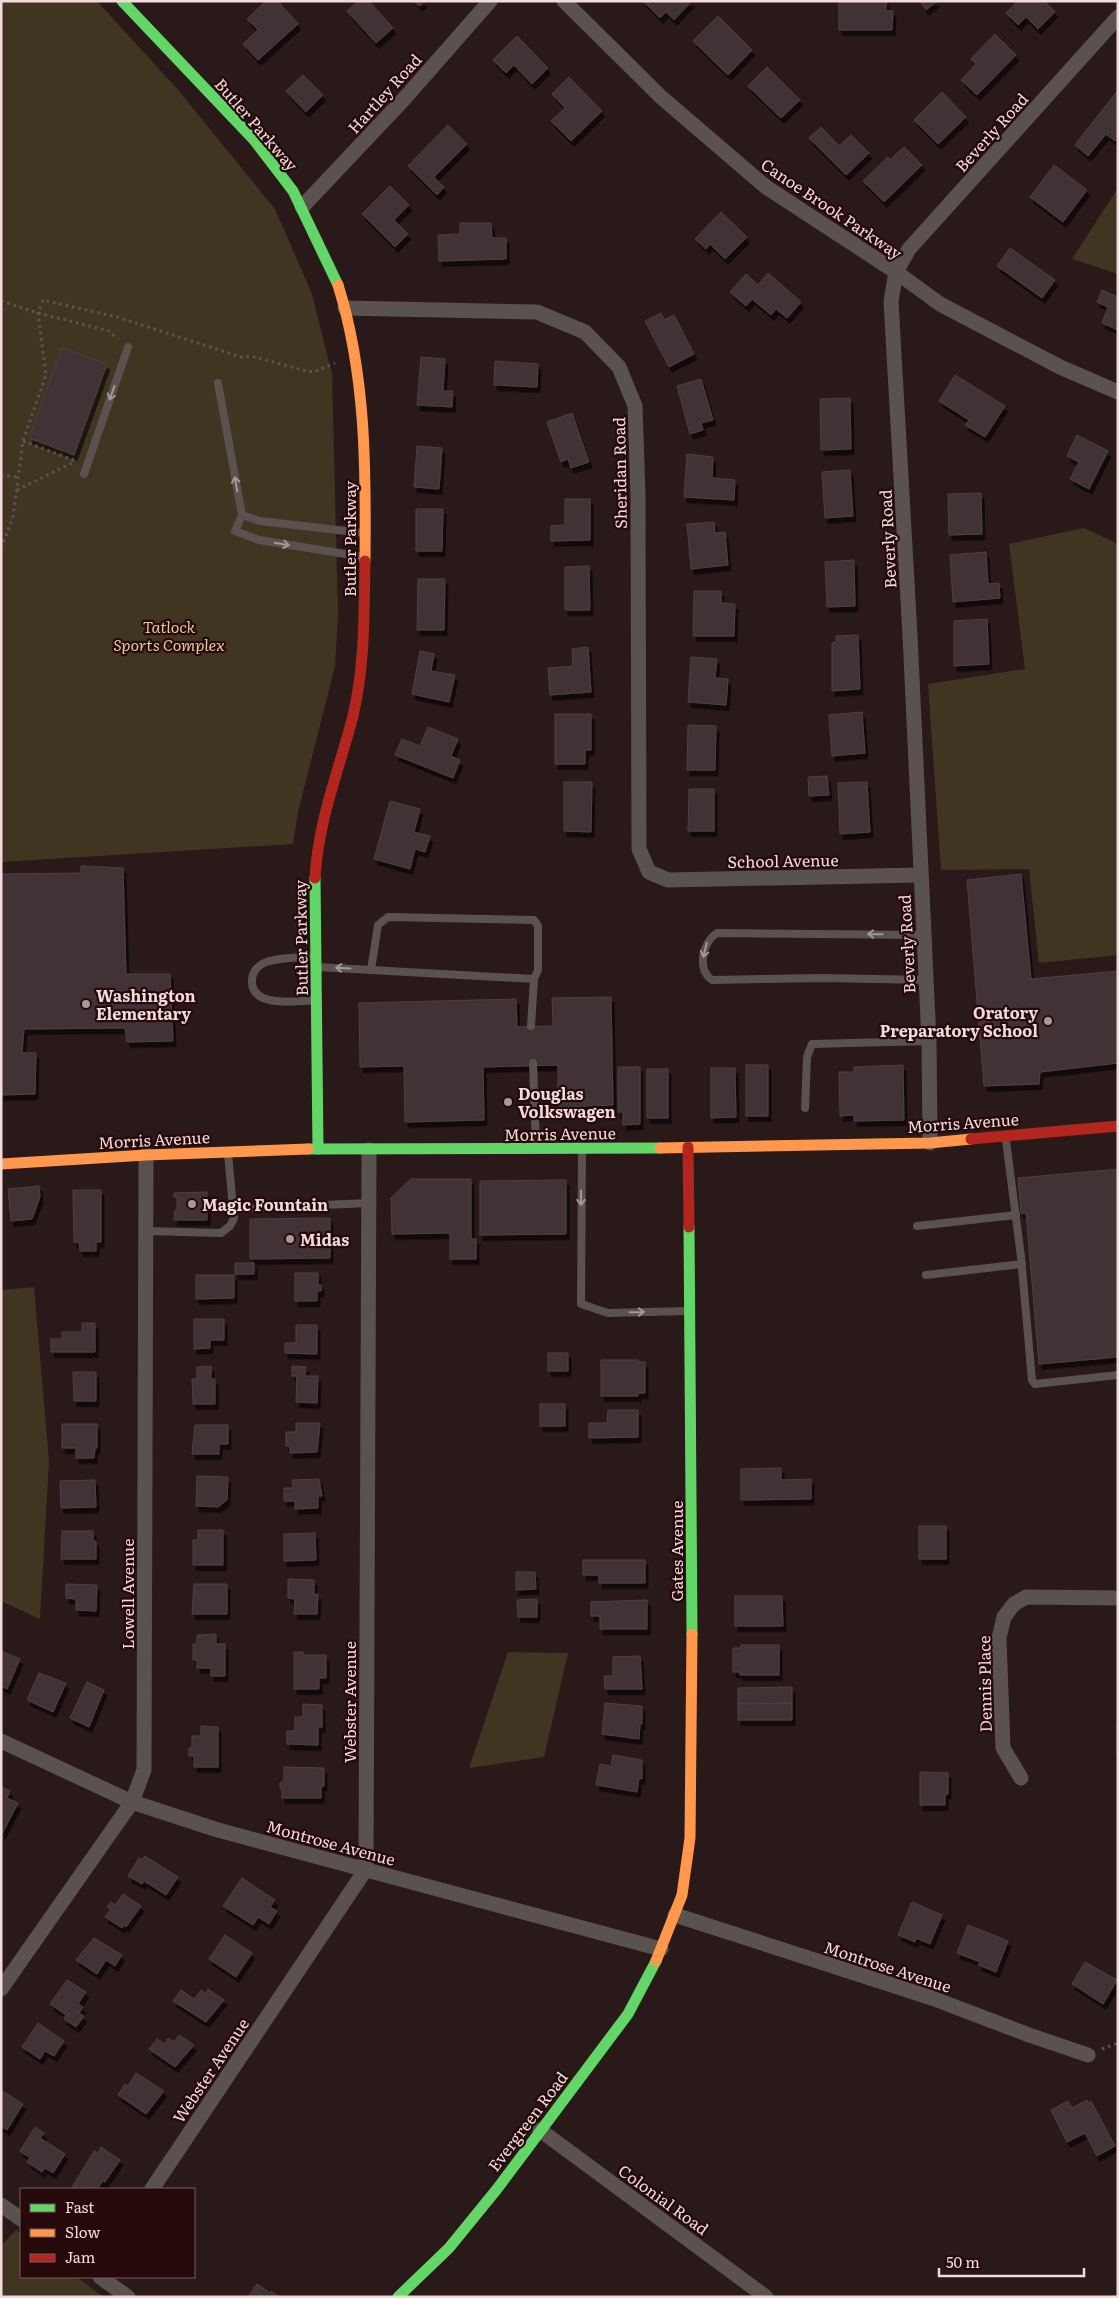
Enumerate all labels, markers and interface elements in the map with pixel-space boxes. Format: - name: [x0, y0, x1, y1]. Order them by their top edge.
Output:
- street label: Hartley Road: [341, 48, 427, 138]
- street label: Butler Parkway: [210, 72, 305, 176]
- street label: Beverly Road: [949, 87, 1033, 177]
- street label: Canoe Brook Parkway: [757, 152, 908, 265]
- one-way arrow: [106, 385, 116, 401]
- street label: Sheridan Road: [606, 417, 632, 529]
- one-way arrow: [231, 477, 240, 493]
- street label: Butler Parkway: [337, 480, 361, 597]
- street label: Beverly Road: [872, 489, 902, 589]
- one-way arrow: [274, 539, 290, 549]
- park label: Tatlock Sports Complex: [113, 614, 225, 656]
- street label: School Avenue: [727, 847, 839, 873]
- street label: Butler Parkway: [287, 879, 313, 996]
- street label: Beverly Road: [891, 894, 921, 994]
- one-way arrow: [867, 929, 883, 938]
- one-way arrow: [700, 941, 709, 957]
- one-way arrow: [335, 964, 351, 973]
- place label: Washington Elementary: [96, 983, 196, 1025]
- marker: Washington Elementary: [80, 998, 92, 1010]
- place label: Oratory Preparatory School: [880, 1000, 1038, 1042]
- marker: Oratory Preparatory School: [1042, 1015, 1054, 1027]
- place label: Douglas Volkswagen: [518, 1081, 616, 1123]
- marker: Douglas Volkswagen: [502, 1096, 514, 1108]
- street label: Morris Avenue: [906, 1106, 1020, 1138]
- street label: Morris Avenue: [504, 1120, 616, 1146]
- street label: Morris Avenue: [97, 1124, 211, 1154]
- one-way arrow: [576, 1189, 586, 1205]
- place label: Magic Fountain: [202, 1192, 328, 1216]
- marker: Magic Fountain: [186, 1198, 198, 1210]
- place label: Midas: [300, 1227, 349, 1251]
- marker: Midas: [284, 1233, 296, 1245]
- one-way arrow: [628, 1307, 644, 1317]
- street label: Gates Avenue: [664, 1500, 688, 1602]
- street label: Lowell Avenue: [115, 1538, 139, 1650]
- street label: Dennis Place: [971, 1635, 997, 1733]
- street label: Webster Avenue: [337, 1641, 361, 1763]
- street label: Montrose Avenue: [264, 1813, 398, 1871]
- street label: Montrose Avenue: [821, 1934, 955, 1998]
- street label: Webster Avenue: [166, 2013, 254, 2127]
- street label: Evergreen Road: [481, 2066, 573, 2176]
- street label: Colonial Road: [614, 2158, 714, 2240]
- legend: [20, 2188, 195, 2278]
- text: Fast: [65, 2195, 94, 2218]
- text: Slow: [65, 2220, 100, 2243]
- text: Jam: [65, 2245, 96, 2268]
- scale bar: [939, 2246, 1084, 2278]
- text: 50 m: [946, 2250, 980, 2273]

